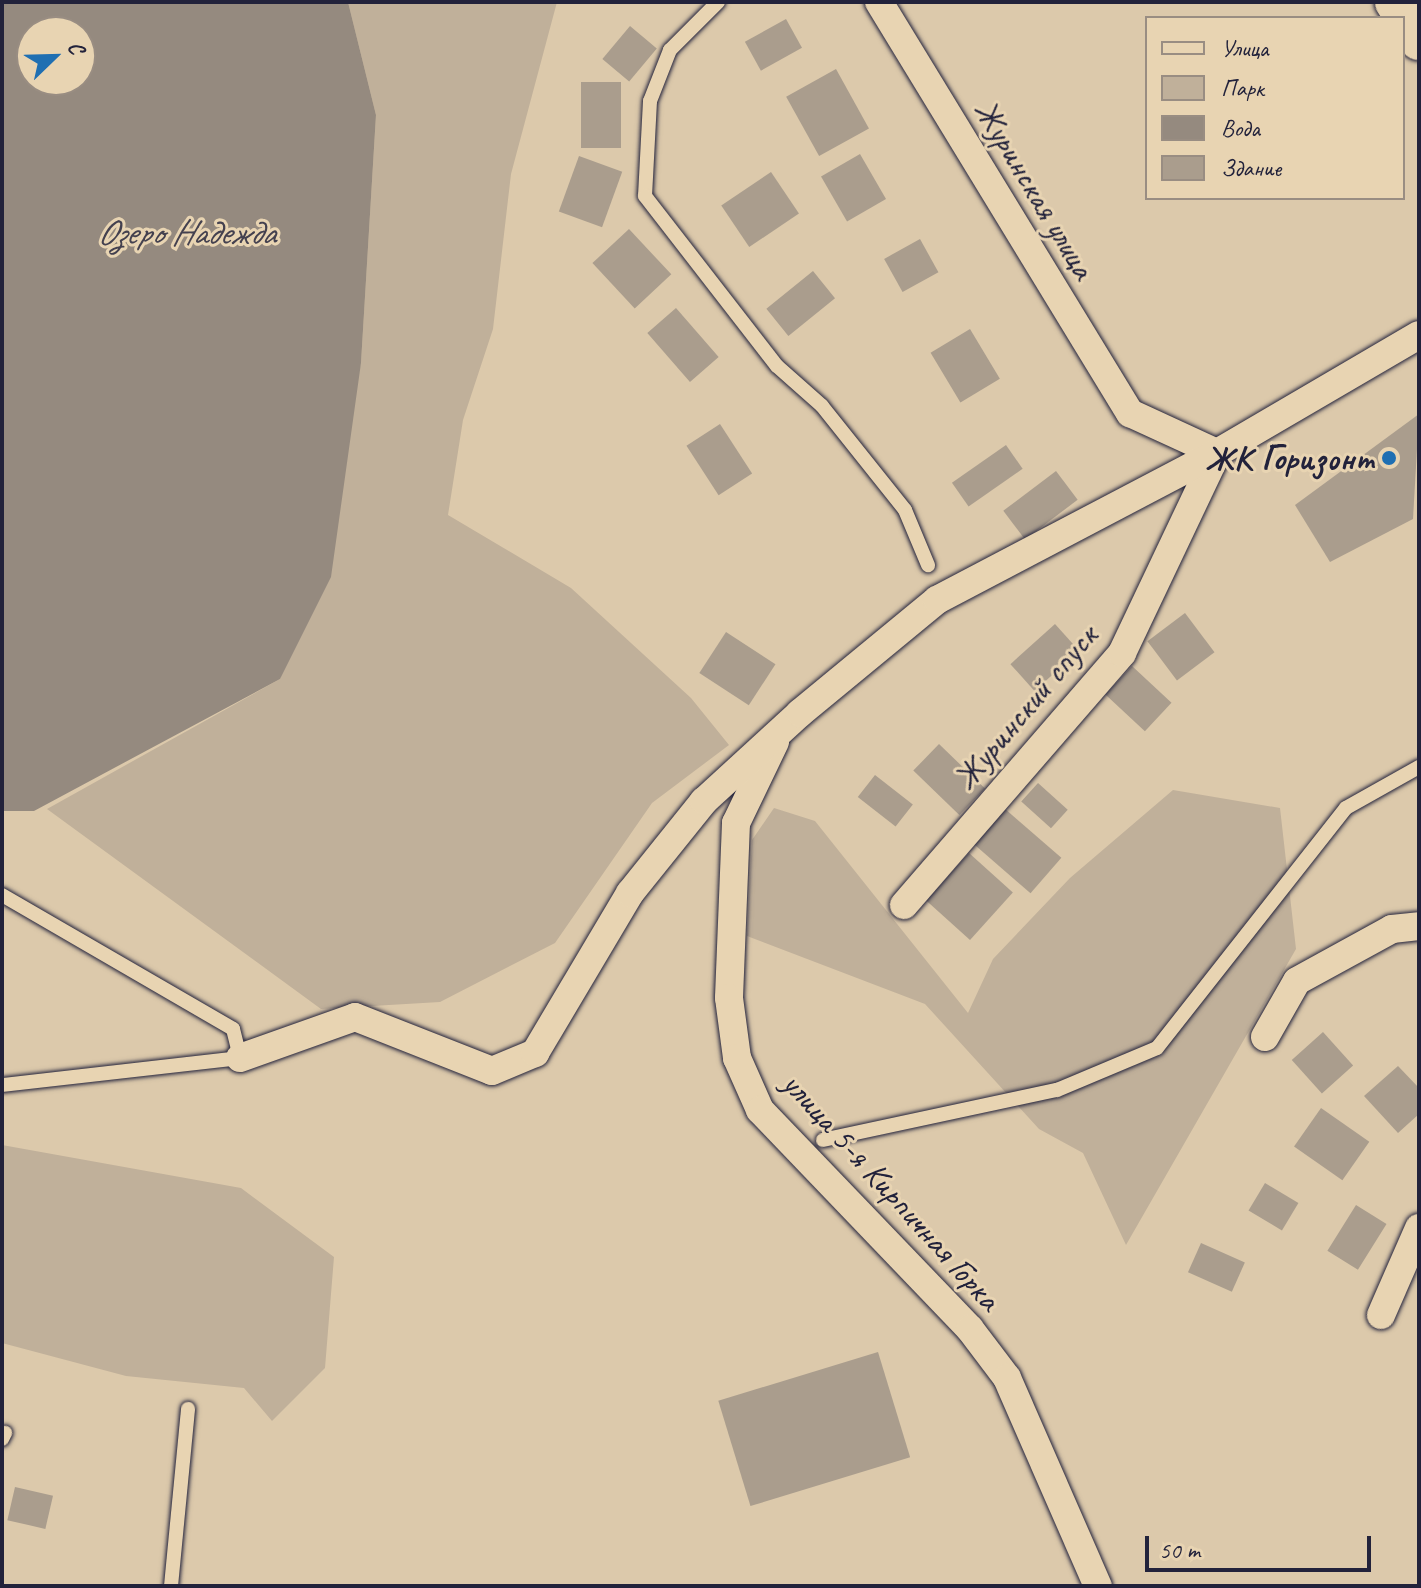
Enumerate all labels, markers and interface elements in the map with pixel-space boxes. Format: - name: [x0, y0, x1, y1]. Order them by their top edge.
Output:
- north arrow: [16, 16, 96, 96]
- legend: [1145, 16, 1405, 200]
- text: Улица: [1221, 33, 1269, 63]
- text: С: [61, 37, 91, 58]
- text: Парк: [1221, 73, 1264, 103]
- street label: Журинская улица: [965, 91, 1105, 287]
- text: Вода: [1221, 113, 1260, 143]
- text: Здание: [1221, 153, 1281, 183]
- water label: Озеро Надежда: [96, 211, 276, 255]
- place label: ЖК Горизонт: [1209, 438, 1373, 478]
- marker: ЖК Горизонт: [1380, 449, 1398, 467]
- street label: Журинский спуск: [944, 616, 1106, 798]
- street label: улица 5-я Кирпичная Горка: [774, 1063, 1010, 1319]
- scale bar: [1149, 1520, 1375, 1570]
- text: 50 m: [1159, 1535, 1200, 1565]

